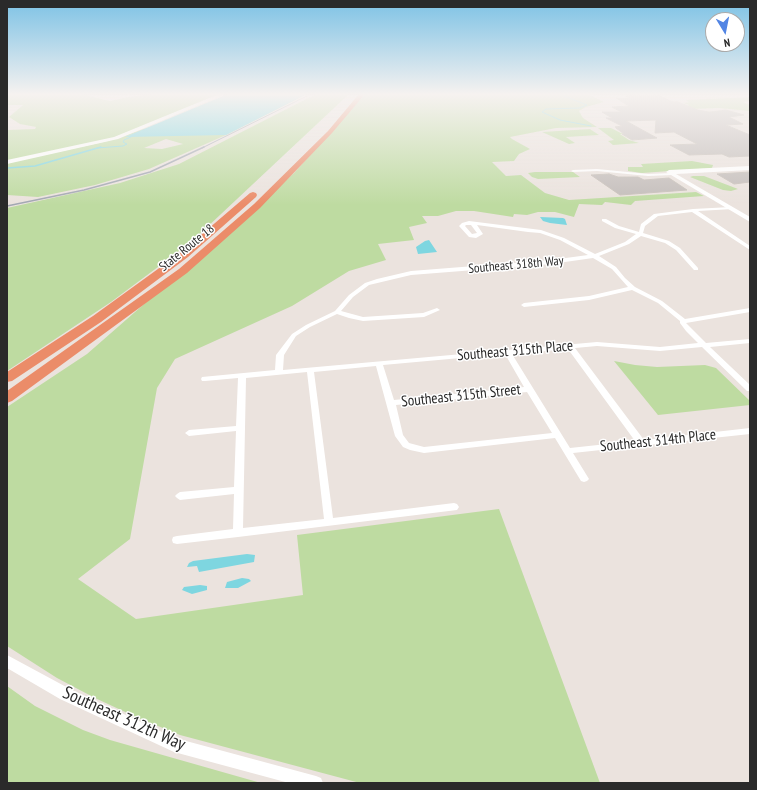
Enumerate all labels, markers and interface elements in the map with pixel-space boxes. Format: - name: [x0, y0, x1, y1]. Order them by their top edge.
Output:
- north arrow: [705, 12, 745, 52]
- text: N: [723, 35, 731, 50]
- street label: State Route 18: [156, 221, 218, 275]
- street label: Southeast 318th Way: [468, 253, 564, 277]
- street label: Southeast 315th Place: [456, 337, 574, 365]
- street label: Southeast 315th Street: [400, 381, 522, 411]
- street label: Southeast 314th Place: [599, 426, 717, 456]
- street label: Southeast 312th Way: [59, 682, 189, 756]

